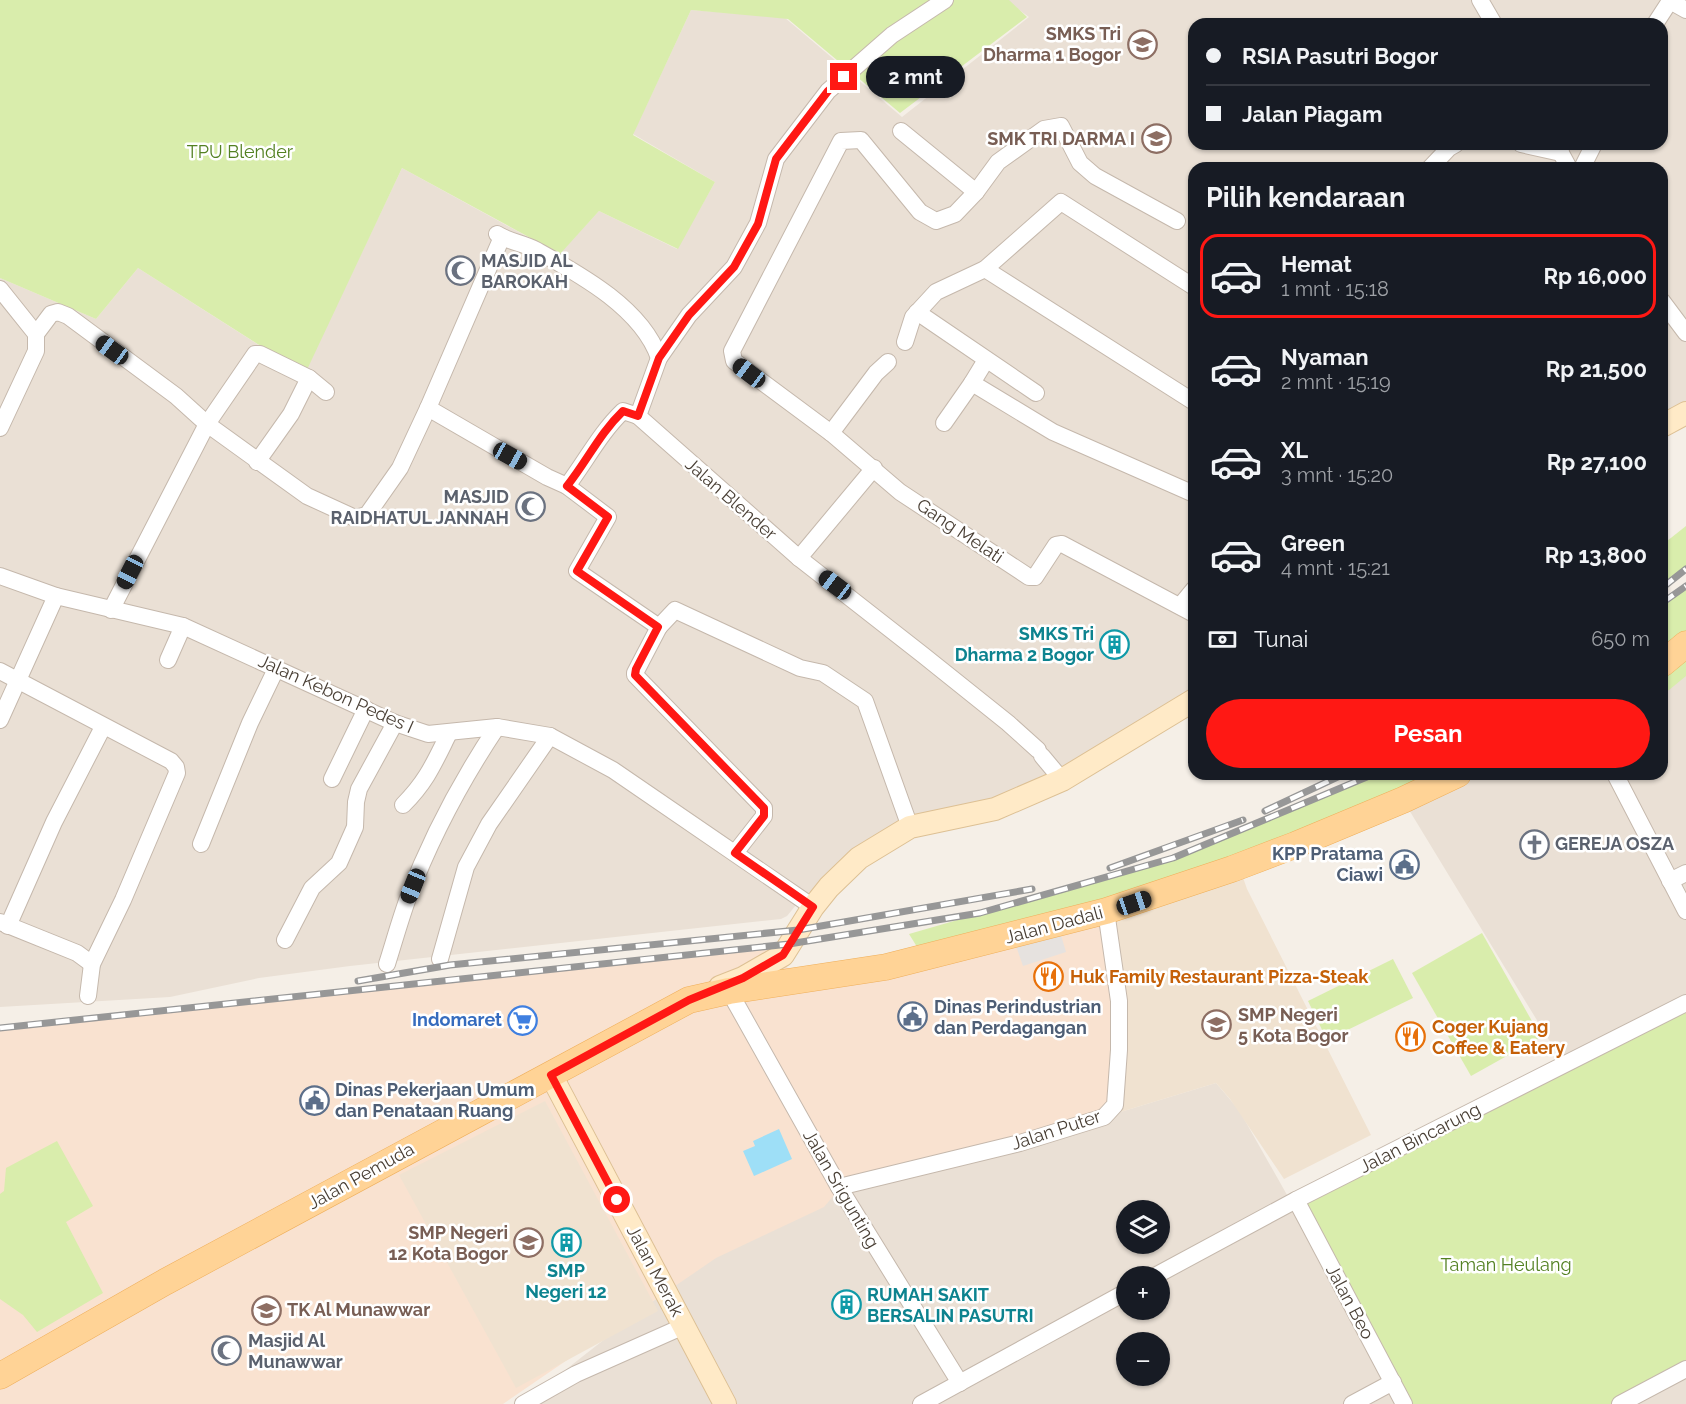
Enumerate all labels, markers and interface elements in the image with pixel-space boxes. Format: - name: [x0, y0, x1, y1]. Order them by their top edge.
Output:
- place label: SMKS Tri Dharma 1 Bogor: [983, 23, 1121, 65]
- school or university icon: SMKS Tri Dharma 1 Bogor: [1126, 28, 1158, 60]
- text: RSIA Pasutri Bogor: [1242, 43, 1438, 69]
- callout: 2 mnt: [865, 56, 964, 98]
- route end: [830, 63, 857, 90]
- text: 2 mnt: [888, 65, 943, 89]
- text: Jalan Piagam: [1242, 101, 1382, 127]
- school or university icon: SMK TRI DARMA I: [1140, 123, 1172, 155]
- place label: SMK TRI DARMA I: [987, 128, 1135, 149]
- park label: TPU Blender: [187, 141, 294, 162]
- text: Pilih kendaraan: [1206, 182, 1405, 213]
- icon: car: [1209, 249, 1263, 303]
- place label: MASJID AL BAROKAH: [481, 250, 573, 292]
- text: Hemat: [1281, 251, 1352, 277]
- mosque icon: MASJID AL BAROKAH: [444, 255, 476, 287]
- text: Rp 16,000: [1543, 263, 1647, 289]
- text: 1 mnt · 15:18: [1281, 277, 1389, 301]
- car: [92, 332, 132, 368]
- icon: car: [1209, 342, 1263, 396]
- text: Nyaman: [1281, 344, 1369, 370]
- car: [729, 355, 769, 391]
- text: Rp 21,500: [1546, 356, 1647, 382]
- text: 2 mnt · 15:19: [1281, 370, 1391, 394]
- icon: car: [1209, 435, 1263, 489]
- text: XL: [1281, 437, 1308, 463]
- car: [490, 439, 530, 473]
- text: Rp 27,100: [1547, 449, 1647, 475]
- street label: Jalan Blender: [681, 453, 782, 544]
- text: 3 mnt · 15:20: [1281, 463, 1393, 487]
- place label: MASJID RAIDHATUL JANNAH: [331, 486, 509, 528]
- mosque icon: MASJID RAIDHATUL JANNAH: [514, 491, 546, 523]
- street label: Gang Melati: [913, 494, 1007, 567]
- icon: car: [1209, 528, 1263, 582]
- text: Green: [1281, 530, 1345, 556]
- text: Rp 13,800: [1545, 542, 1647, 568]
- car: [114, 552, 146, 592]
- text: 4 mnt · 15:21: [1281, 556, 1390, 580]
- car: [815, 567, 855, 603]
- place label: SMKS Tri Dharma 2 Bogor: [955, 623, 1094, 665]
- icon: cash: [1206, 623, 1239, 656]
- text: Tunai: [1254, 626, 1308, 652]
- text: 650 m: [1591, 627, 1650, 651]
- building icon: SMKS Tri Dharma 2 Bogor: [1099, 628, 1131, 660]
- street label: Jalan Kebon Pedes I: [255, 650, 417, 737]
- button: Pesan: [1206, 699, 1650, 768]
- church icon: GEREJA OSZA: [1518, 828, 1550, 860]
- place label: GEREJA OSZA: [1555, 833, 1675, 854]
- place label: KPP Pratama Ciawi: [1272, 843, 1383, 885]
- public building icon: KPP Pratama Ciawi: [1388, 848, 1420, 880]
- car: [398, 866, 428, 906]
- car: [1114, 889, 1154, 917]
- street label: Jalan Dadali: [1003, 901, 1105, 948]
- restaurant icon: Huk Family Restaurant Pizza-Steak: [1033, 961, 1065, 993]
- place label: Huk Family Restaurant Pizza-Steak: [1070, 966, 1369, 987]
- place label: Dinas Perindustrian dan Perdagangan: [934, 996, 1101, 1038]
- public building icon: Dinas Perindustrian dan Perdagangan: [897, 1001, 929, 1033]
- supermarket icon: Indomaret: [507, 1004, 539, 1036]
- place label: SMP Negeri 5 Kota Bogor: [1238, 1004, 1349, 1046]
- place label: Indomaret: [412, 1009, 502, 1030]
- school or university icon: SMP Negeri 5 Kota Bogor: [1201, 1009, 1233, 1041]
- place label: Coger Kujang Coffee & Eatery: [1432, 1016, 1565, 1058]
- restaurant icon: Coger Kujang Coffee & Eatery: [1395, 1021, 1427, 1053]
- place label: Dinas Pekerjaan Umum dan Penataan Ruang: [335, 1079, 535, 1121]
- public building icon: Dinas Pekerjaan Umum dan Penataan Ruang: [298, 1084, 330, 1116]
- street label: Jalan Bincarung: [1356, 1098, 1484, 1177]
- street label: Jalan Puter: [1008, 1105, 1104, 1154]
- street label: Jalan Srigunting: [799, 1126, 884, 1252]
- street label: Jalan Pemuda: [304, 1138, 417, 1213]
- route start: [603, 1186, 630, 1213]
- map controls: [1116, 1200, 1170, 1386]
- button: layers: [1116, 1200, 1170, 1254]
- place label: SMP Negeri 12 Kota Bogor: [388, 1222, 508, 1264]
- street label: Jalan Merak: [623, 1222, 688, 1320]
- building icon: SMP Negeri 12: [550, 1226, 582, 1258]
- school or university icon: SMP Negeri 12 Kota Bogor: [513, 1227, 545, 1259]
- park label: Taman Heulang: [1440, 1254, 1572, 1275]
- place label: SMP Negeri 12: [525, 1260, 607, 1302]
- street label: Jalan Beo: [1322, 1261, 1379, 1343]
- button: +: [1116, 1266, 1170, 1320]
- place label: RUMAH SAKIT BERSALIN PASUTRI: [867, 1284, 1034, 1326]
- building icon: RUMAH SAKIT BERSALIN PASUTRI: [830, 1289, 862, 1321]
- school or university icon: TK Al Munawwar: [250, 1294, 282, 1326]
- place label: TK Al Munawwar: [287, 1299, 430, 1320]
- place label: Masjid Al Munawwar: [248, 1330, 343, 1372]
- button: −: [1116, 1332, 1170, 1386]
- mosque icon: Masjid Al Munawwar: [211, 1335, 243, 1367]

